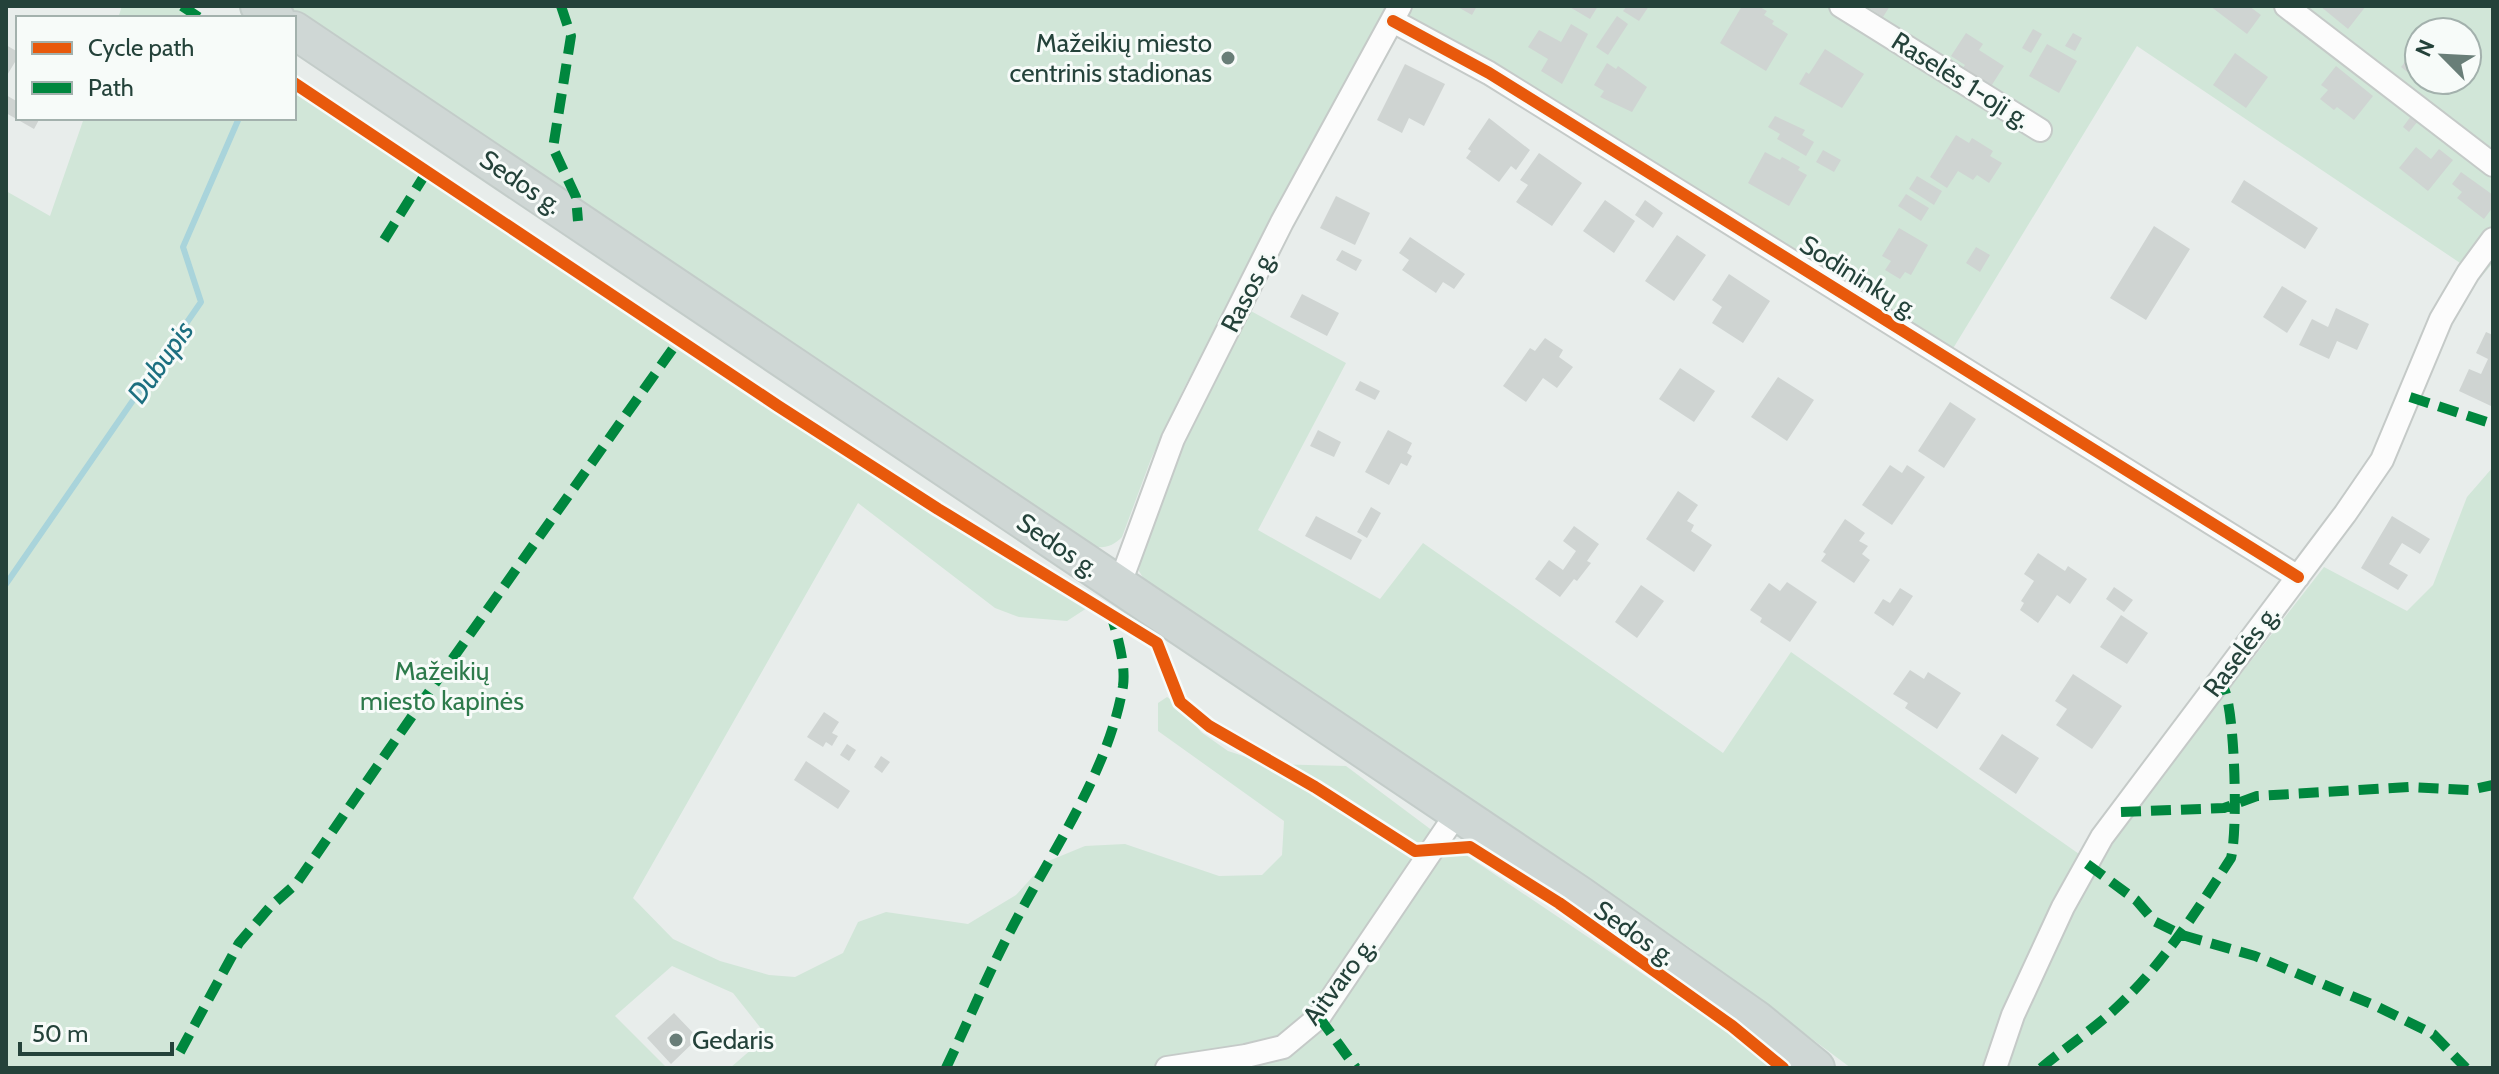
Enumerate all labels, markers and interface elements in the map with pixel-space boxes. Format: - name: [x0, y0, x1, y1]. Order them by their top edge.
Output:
- legend: [16, 16, 296, 120]
- north arrow: [2403, 16, 2483, 96]
- street label: Raselės 1-oji g.: [1886, 25, 2036, 135]
- place label: Mažeikių miesto centrinis stadionas: [1010, 27, 1212, 89]
- text: Cycle path: [88, 33, 194, 62]
- text: N: [2410, 35, 2441, 61]
- marker: Mažeikių miesto centrinis stadionas: [1219, 49, 1237, 67]
- text: Path: [88, 73, 134, 102]
- street label: Sedos g.: [474, 143, 568, 221]
- street label: Sodininkų g.: [1794, 228, 1924, 326]
- street label: Rasos g.: [1214, 245, 1282, 337]
- water label: Dubupis: [120, 314, 200, 410]
- street label: Sedos g.: [1011, 506, 1105, 584]
- street label: Raselės g.: [2196, 599, 2286, 703]
- park label: Mažeikių miesto kapinės: [360, 655, 524, 717]
- street label: Sedos g.: [1588, 893, 1682, 973]
- street label: Aitvaro g.: [1296, 931, 1382, 1031]
- scale bar: [20, 1006, 172, 1056]
- text: 50 m: [32, 1019, 88, 1048]
- place label: Gedaris: [692, 1024, 774, 1056]
- marker: Gedaris: [667, 1031, 685, 1049]

